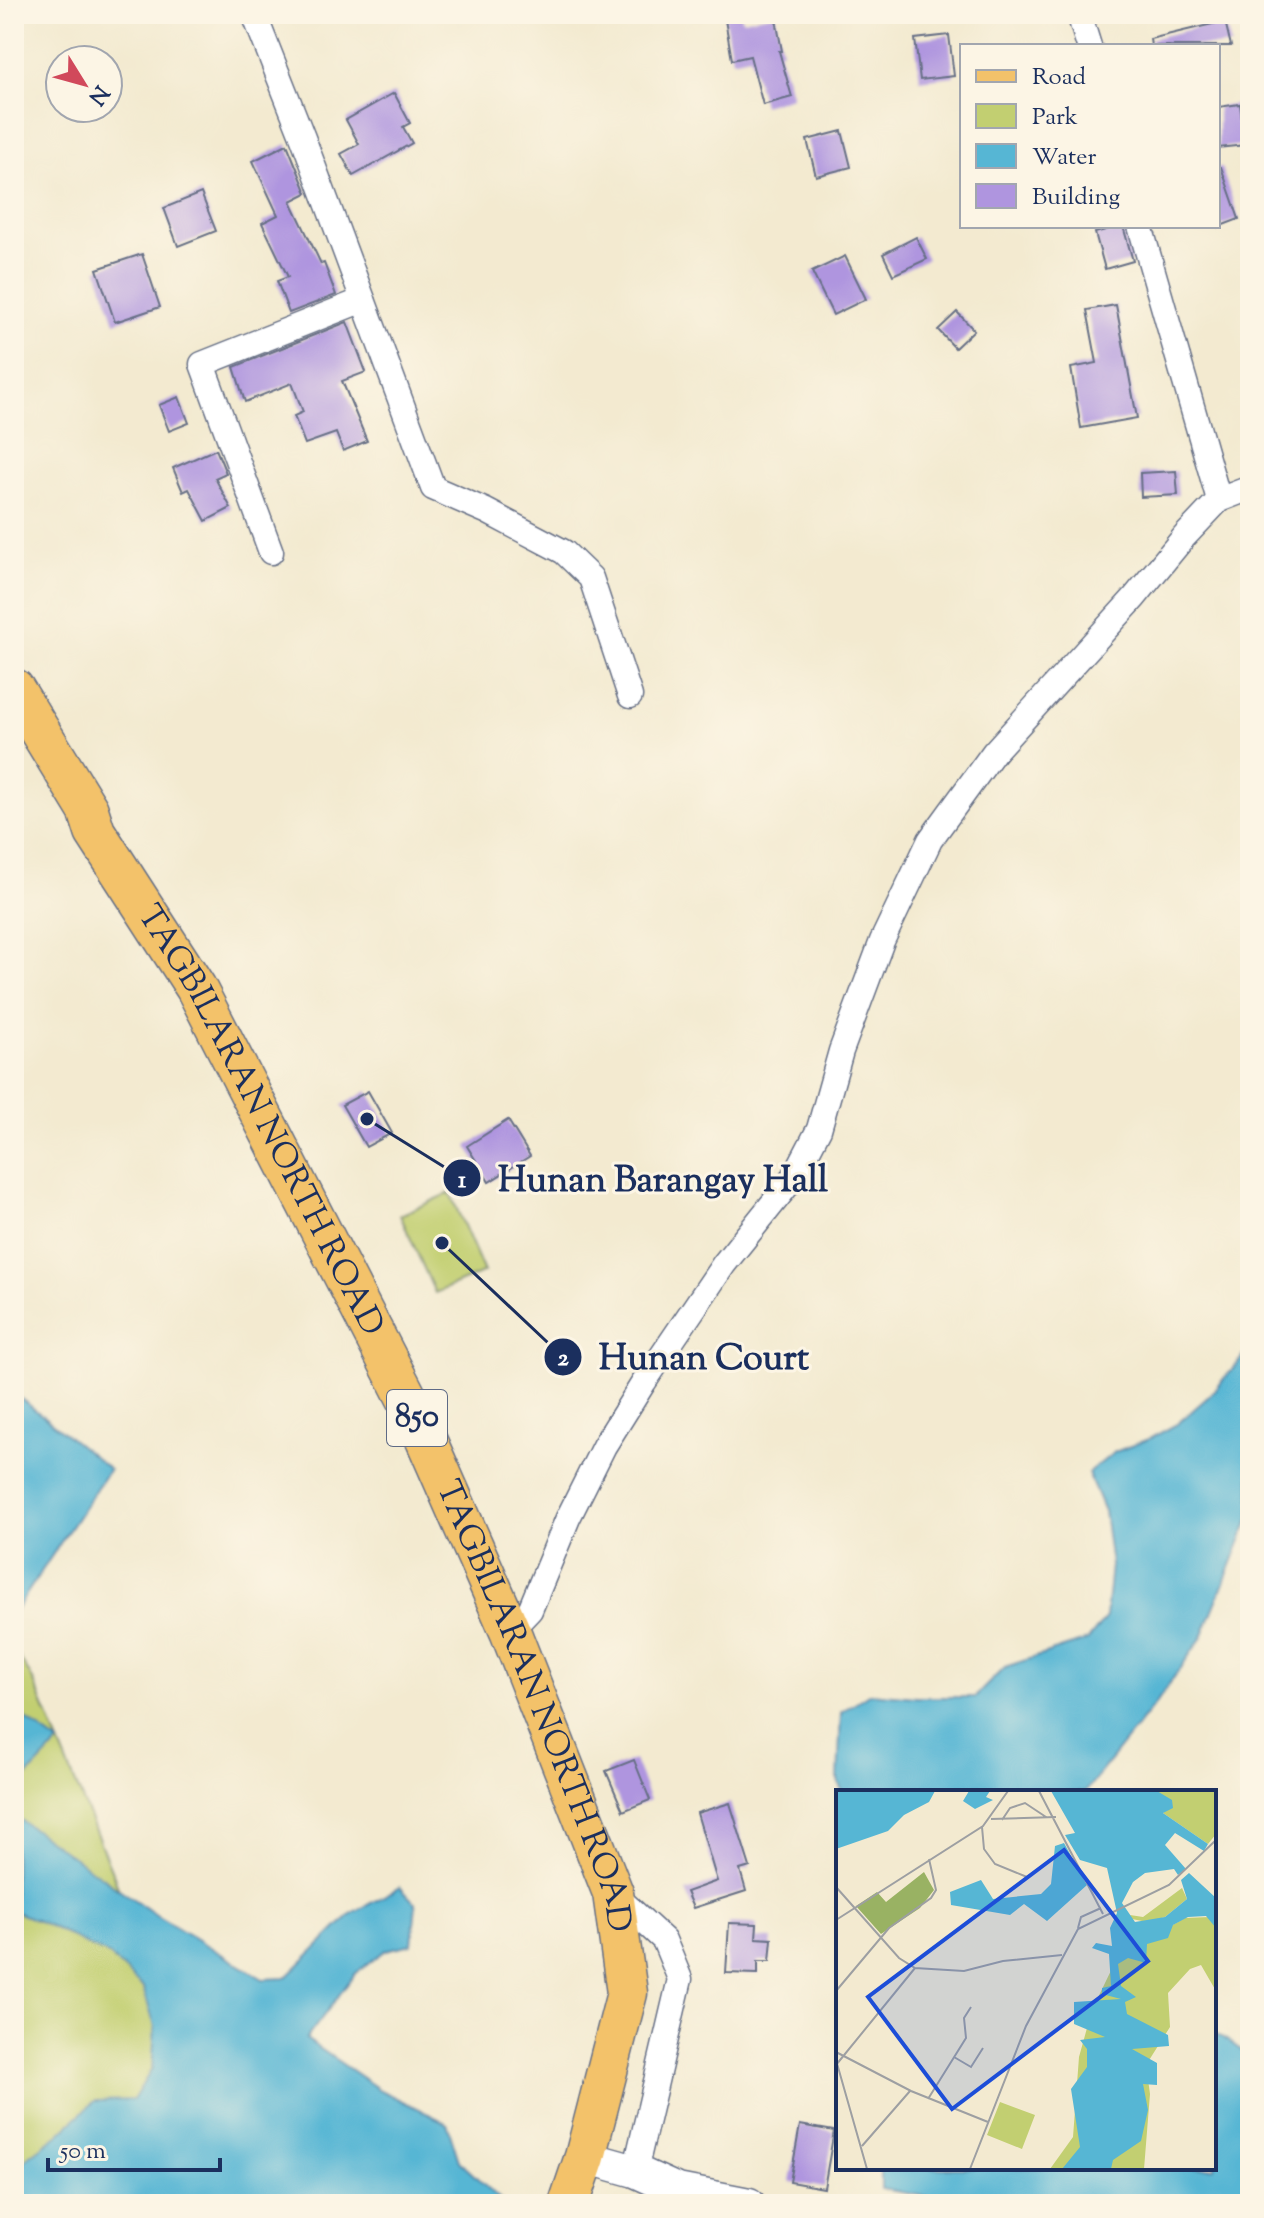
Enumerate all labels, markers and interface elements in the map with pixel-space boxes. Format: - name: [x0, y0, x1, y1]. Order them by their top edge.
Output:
- north arrow: [44, 44, 124, 124]
- legend: [960, 44, 1220, 228]
- text: Road: [1032, 61, 1086, 95]
- text: N: [79, 78, 116, 111]
- text: Park: [1032, 101, 1078, 135]
- text: Water: [1032, 141, 1096, 175]
- text: Building: [1032, 181, 1121, 215]
- street label: TAGBILARAN NORTH ROAD: [124, 896, 396, 1345]
- callout: Hunan Barangay Hall: [442, 1148, 844, 1208]
- text: Hunan Barangay Hall: [498, 1156, 828, 1208]
- text: 1: [458, 1164, 467, 1198]
- callout: Hunan Court: [543, 1327, 825, 1387]
- text: Hunan Court: [599, 1334, 810, 1386]
- text: 2: [557, 1342, 569, 1376]
- road number: 850: [387, 1390, 447, 1446]
- street label: TAGBILARAN NORTH ROAD: [422, 1473, 643, 1935]
- inset map: [836, 1790, 1216, 2170]
- scale bar: [48, 2122, 220, 2172]
- text: 50 m: [58, 2135, 106, 2169]

